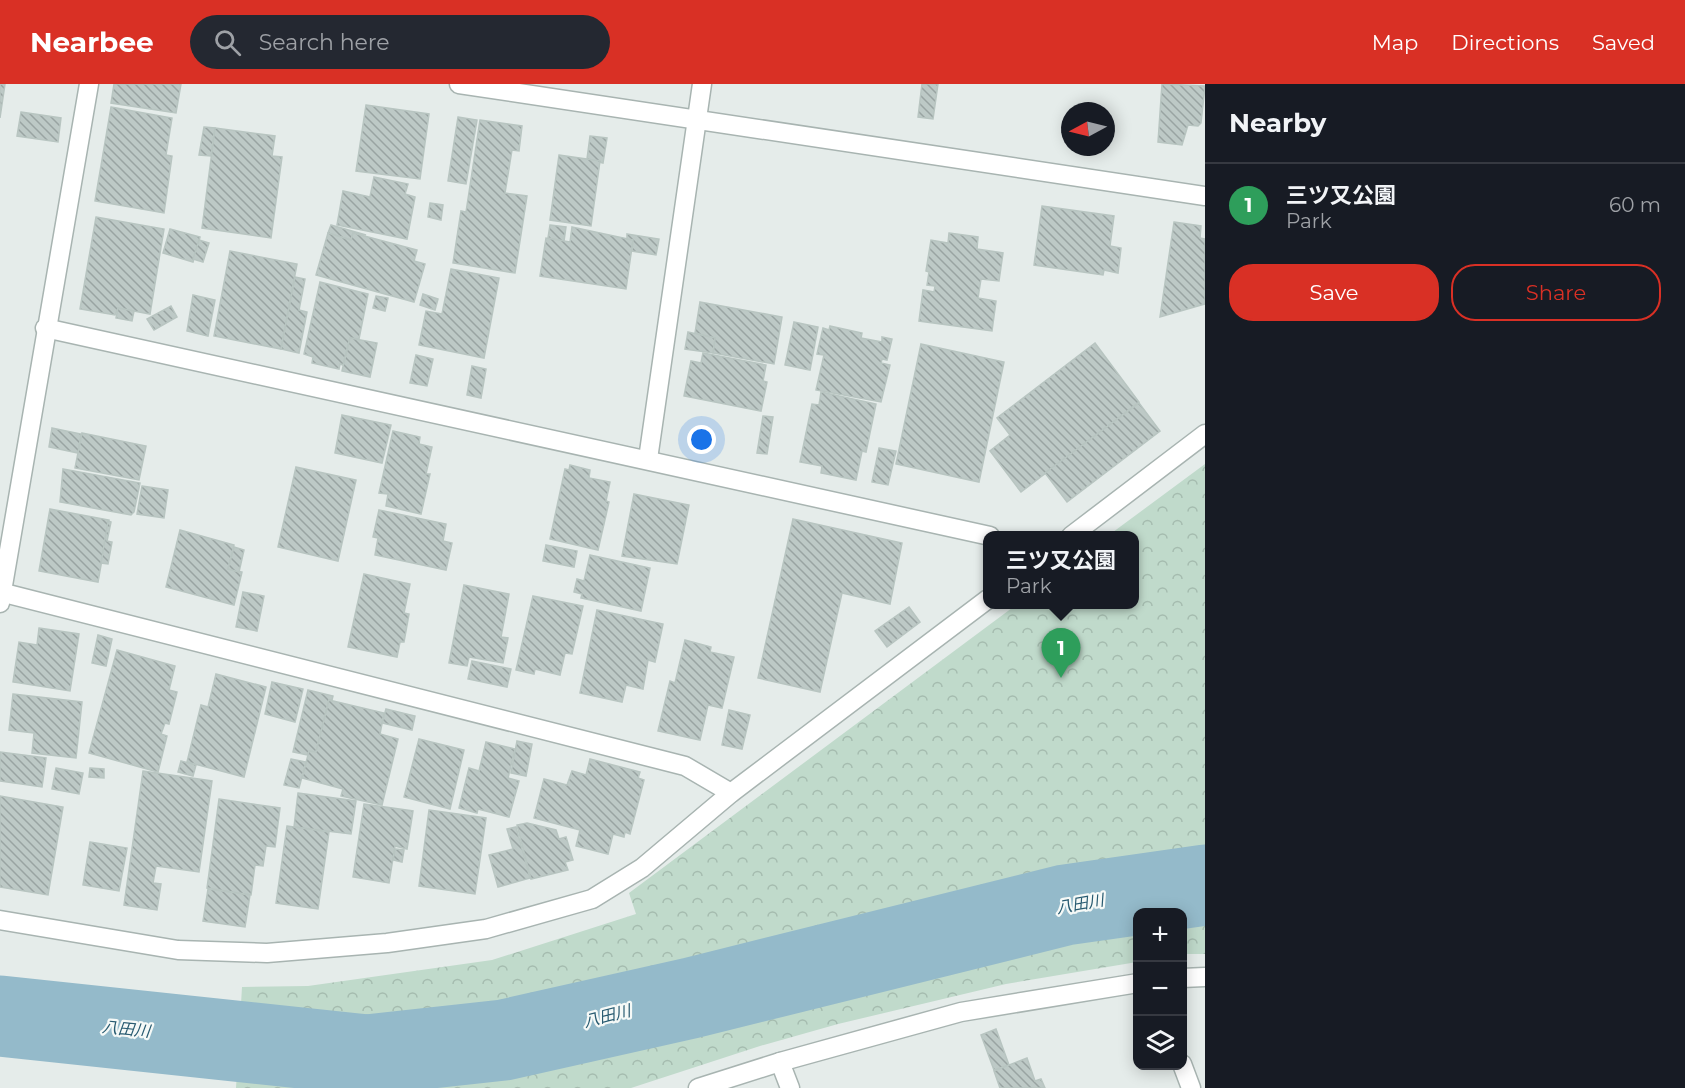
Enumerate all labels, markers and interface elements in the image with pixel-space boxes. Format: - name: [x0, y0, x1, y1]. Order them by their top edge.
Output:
- search box: [190, 15, 610, 69]
- text: Nearbee: [30, 25, 154, 59]
- icon: search: [211, 26, 244, 59]
- text: Search here: [259, 29, 390, 56]
- text: Map: [1372, 30, 1418, 55]
- text: Directions: [1451, 30, 1559, 55]
- text: Saved: [1592, 30, 1655, 55]
- north arrow: [1061, 102, 1115, 156]
- text: Nearby: [1229, 107, 1326, 139]
- text: 三ツ又公園: [1286, 182, 1396, 209]
- text: 1: [1245, 193, 1252, 217]
- text: 60 m: [1609, 193, 1661, 217]
- text: Park: [1286, 209, 1332, 233]
- button: Save: [1229, 264, 1439, 321]
- button: Share: [1451, 264, 1661, 321]
- your location: [687, 425, 716, 454]
- popup: [983, 531, 1139, 609]
- text: 三ツ又公園: [1006, 547, 1116, 574]
- text: Park: [1006, 574, 1052, 598]
- pin: 1: [1042, 628, 1080, 678]
- water label: 八田川: [1055, 890, 1107, 918]
- map controls: [1133, 908, 1187, 1070]
- button: +: [1133, 908, 1187, 962]
- button: −: [1133, 962, 1187, 1016]
- water label: 八田川: [581, 1000, 635, 1031]
- button: layers: [1133, 1016, 1187, 1070]
- water label: 八田川: [101, 1017, 153, 1041]

